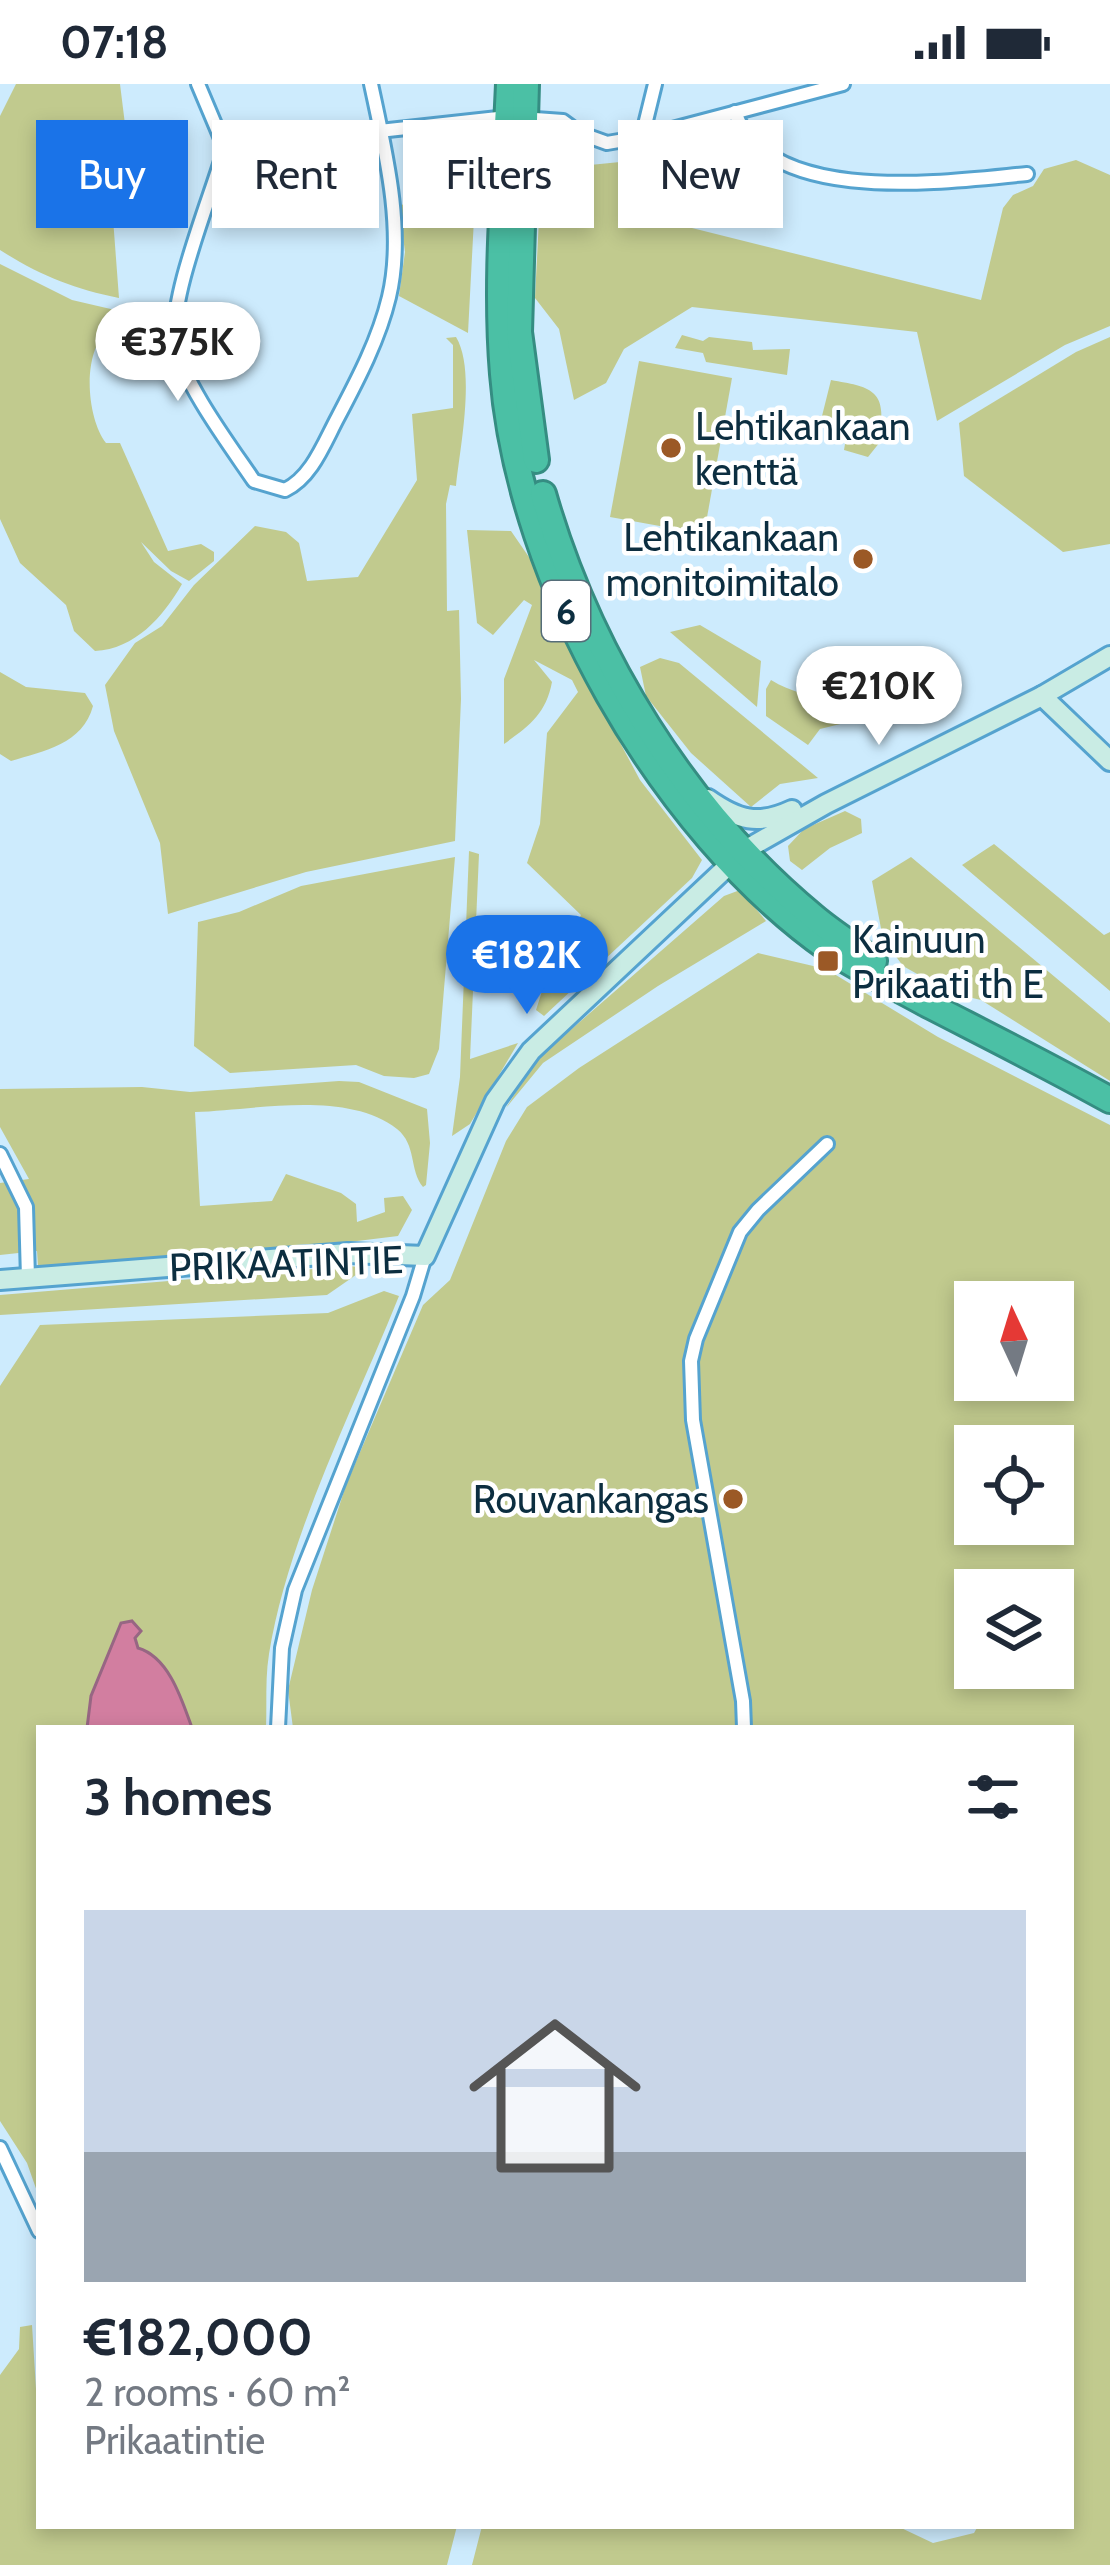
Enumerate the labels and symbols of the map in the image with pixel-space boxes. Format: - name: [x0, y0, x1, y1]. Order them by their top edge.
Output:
- pin: €375K: [94, 302, 262, 404]
- place label: Lehtikankaan kenttä: [695, 402, 911, 495]
- marker: Lehtikankaan kenttä: [658, 435, 684, 461]
- place label: Lehtikankaan monitoimitalo: [606, 513, 839, 606]
- marker: Lehtikankaan monitoimitalo: [850, 546, 876, 572]
- road number: 6: [542, 581, 590, 641]
- pin: €210K: [795, 646, 963, 748]
- pin: €182K: [443, 915, 611, 1017]
- place label: Kainuun Prikaati th E: [852, 915, 1044, 1008]
- marker: Kainuun Prikaati th E: [815, 948, 841, 974]
- street label: PRIKAATINTIE: [168, 1235, 404, 1291]
- north arrow: [954, 1281, 1074, 1401]
- place label: Rouvankangas: [473, 1475, 709, 1523]
- marker: Rouvankangas: [720, 1486, 746, 1512]

